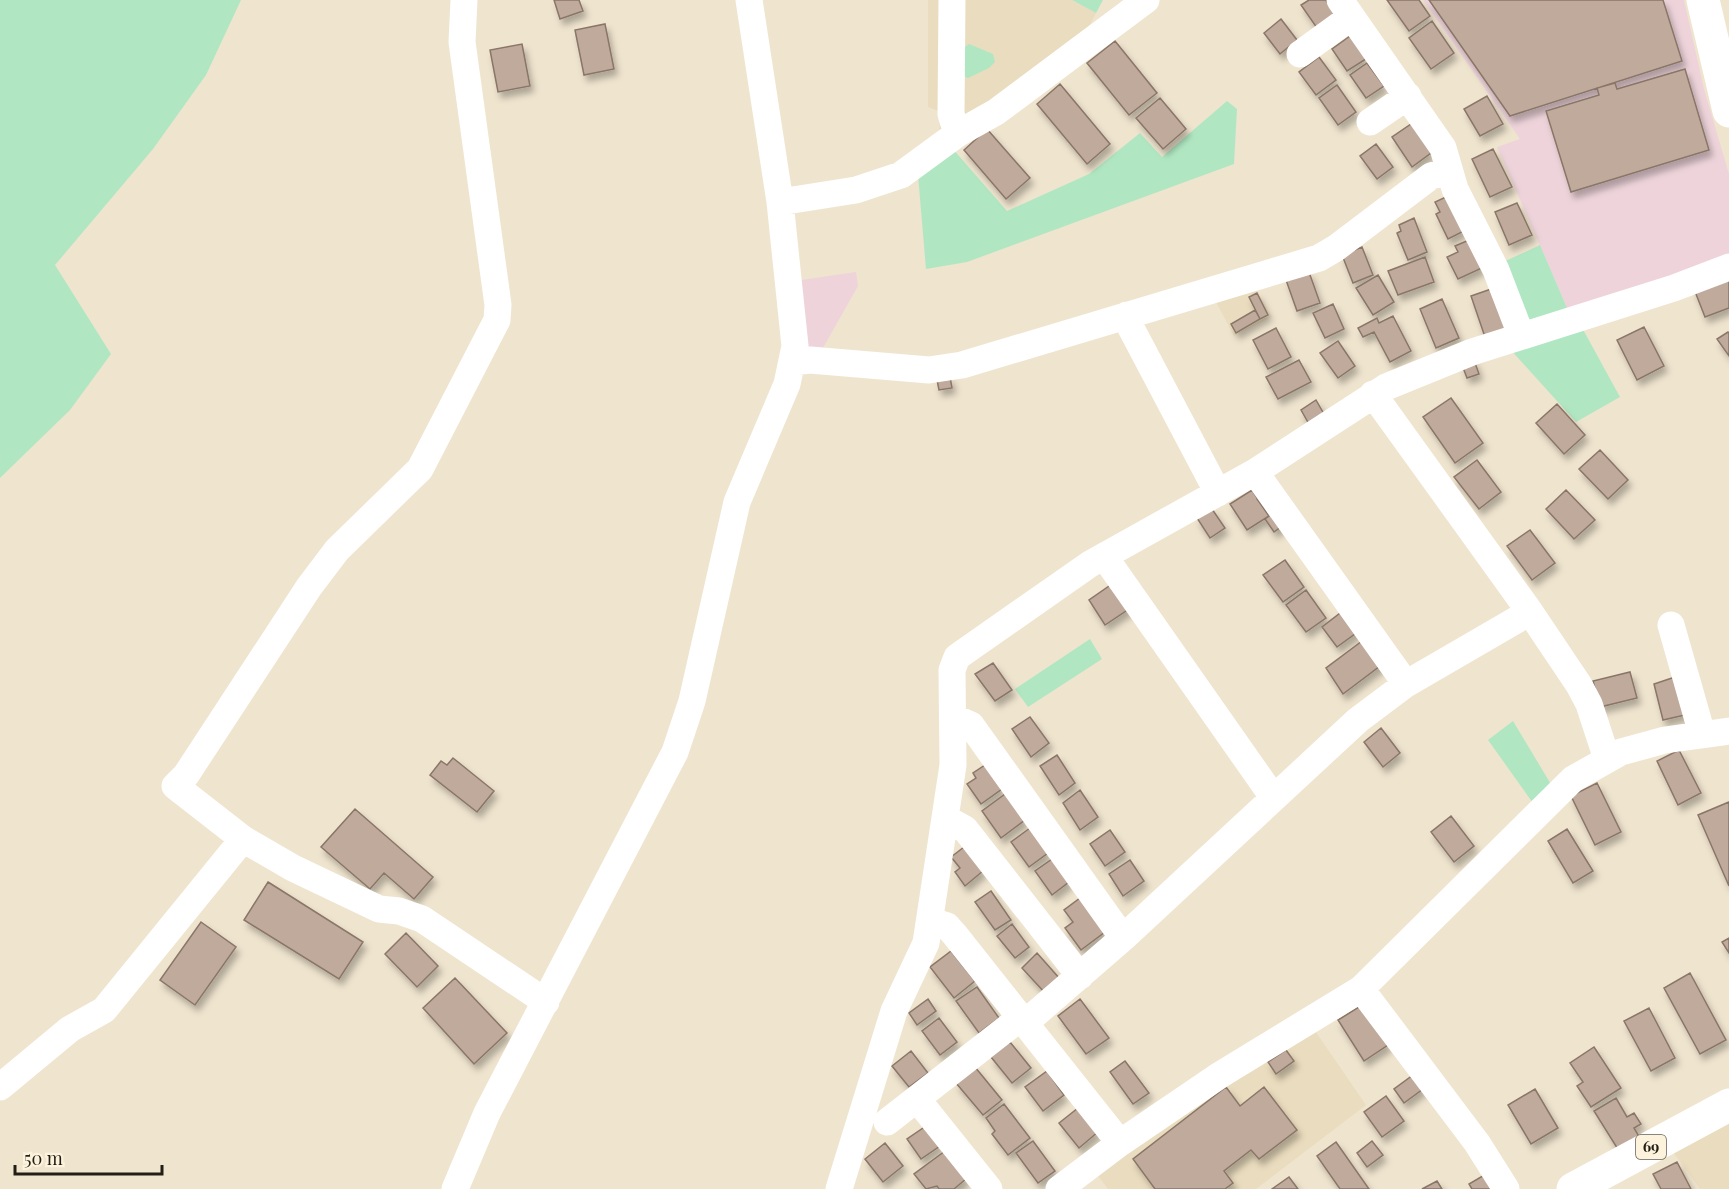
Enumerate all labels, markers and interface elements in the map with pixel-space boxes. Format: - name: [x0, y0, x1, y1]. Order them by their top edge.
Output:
- road number: 69: [1636, 1135, 1666, 1159]
- scale bar: [15, 1138, 162, 1176]
- text: 50 m: [24, 1146, 63, 1170]

